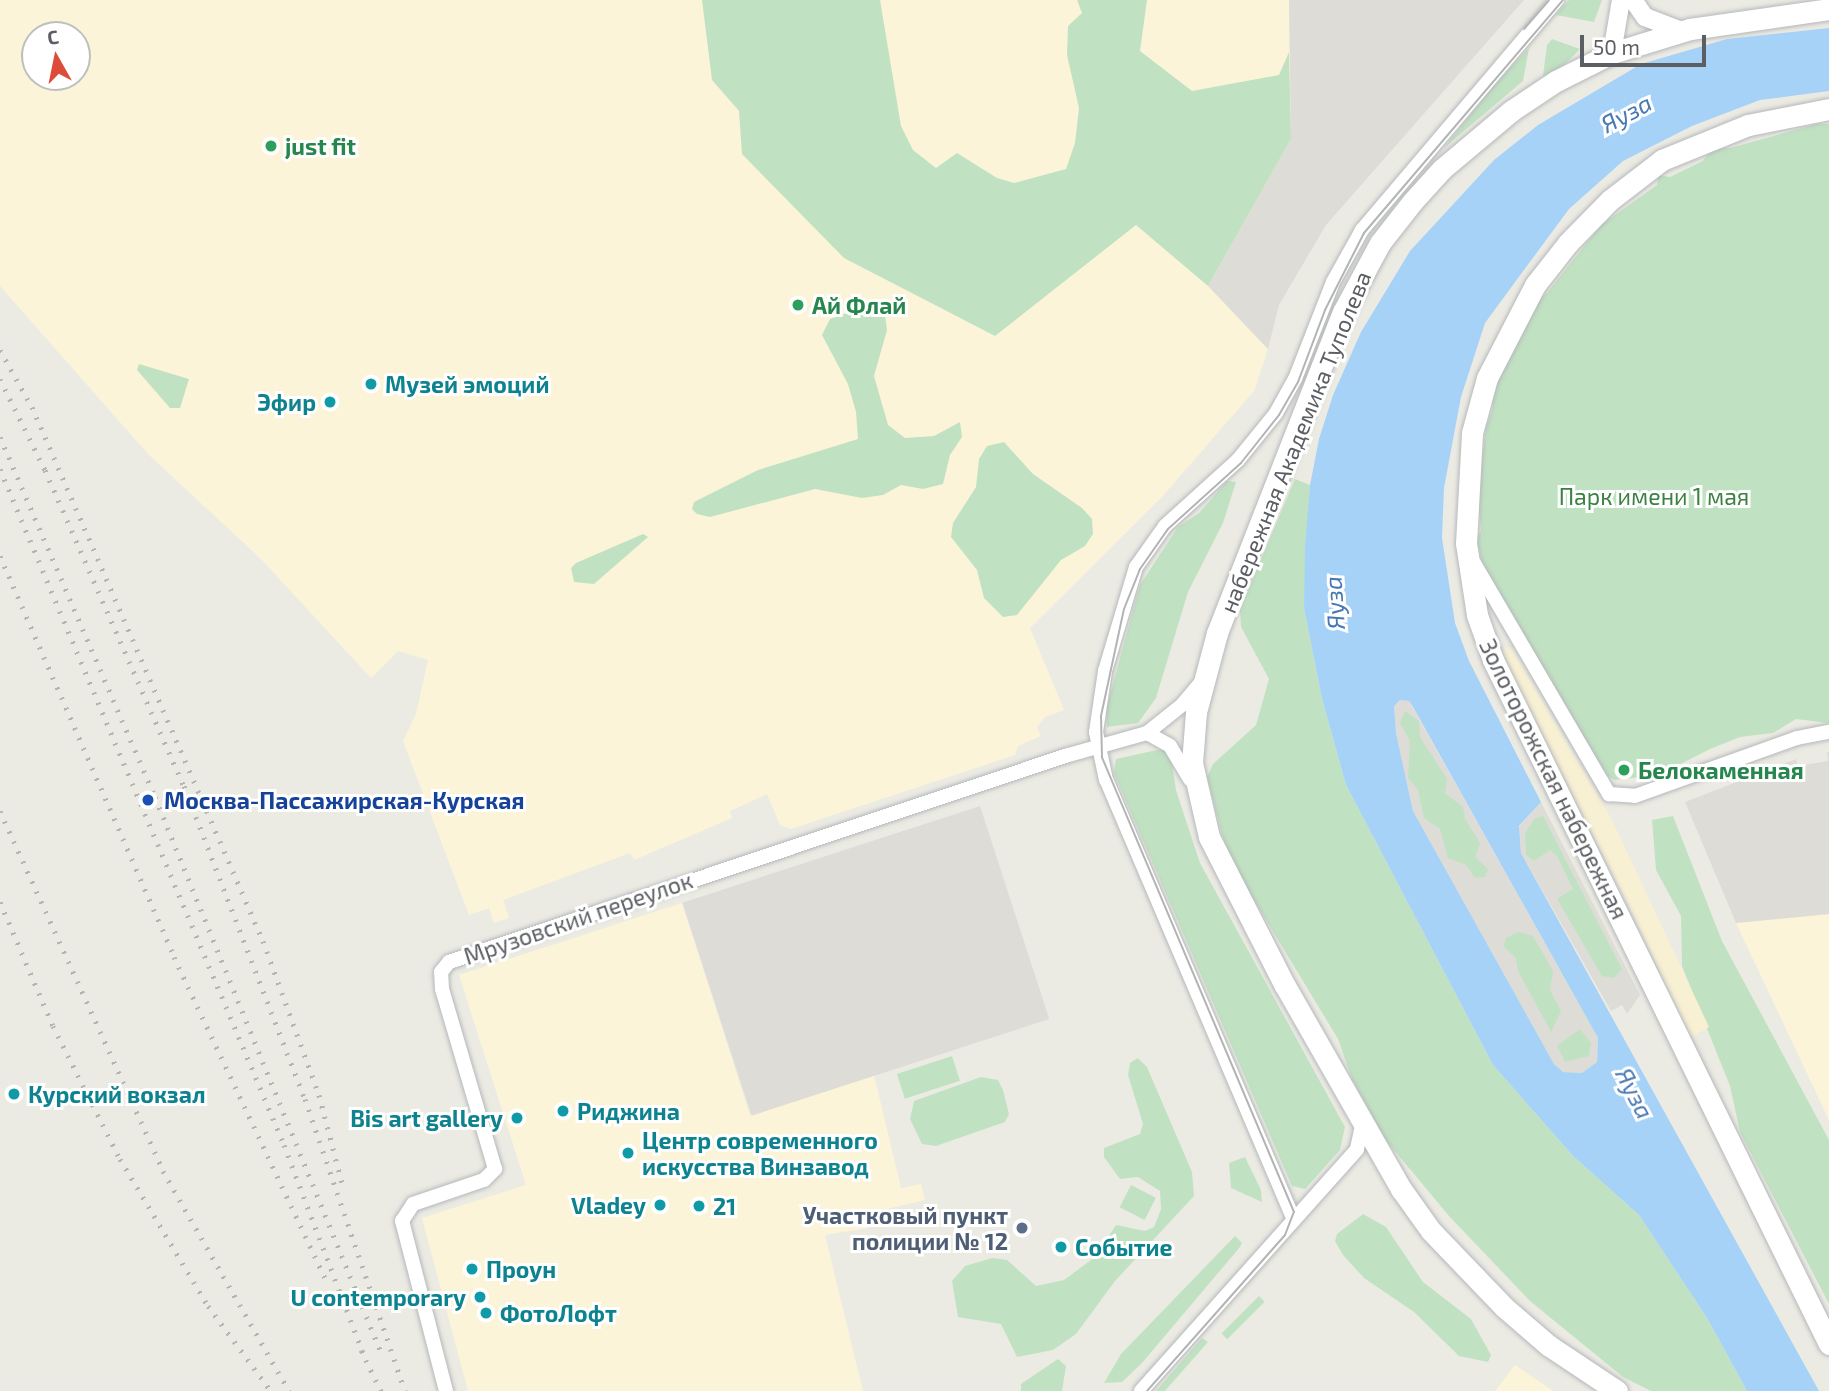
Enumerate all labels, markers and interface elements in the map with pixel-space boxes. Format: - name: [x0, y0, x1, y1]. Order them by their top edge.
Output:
- north arrow: [21, 21, 91, 91]
- scale bar: [1584, 21, 1710, 65]
- text: С: [46, 25, 60, 49]
- text: 50 m: [1593, 34, 1640, 59]
- water label: Яуза: [1596, 88, 1656, 138]
- place label: just fit: [285, 132, 356, 160]
- marker: just fit: [263, 138, 279, 154]
- street label: набережная Академика Туполева: [1214, 267, 1376, 617]
- place label: Ай Флай: [812, 291, 906, 319]
- marker: Ай Флай: [790, 297, 806, 313]
- place label: Музей эмоций: [385, 370, 549, 398]
- marker: Музей эмоций: [363, 376, 379, 392]
- place label: Эфир: [257, 388, 316, 416]
- marker: Эфир: [322, 394, 338, 410]
- park label: Парк имени 1 мая: [1559, 482, 1749, 510]
- water label: Яуза: [1318, 575, 1350, 631]
- street label: Золоторожская набережная: [1474, 634, 1634, 924]
- place label: Белокаменная: [1638, 756, 1804, 784]
- marker: Белокаменная: [1616, 762, 1632, 778]
- place label: Москва-Пассажирская-Курская: [164, 786, 524, 814]
- marker: Москва-Пассажирская-Курская: [138, 790, 158, 810]
- street label: Мрузовский переулок: [460, 866, 696, 970]
- water label: Яуза: [1610, 1063, 1660, 1123]
- place label: Курский вокзал: [28, 1080, 206, 1108]
- marker: Курский вокзал: [6, 1086, 22, 1102]
- place label: Риджина: [577, 1097, 680, 1125]
- marker: Риджина: [555, 1103, 571, 1119]
- place label: Bis art gallery: [350, 1104, 503, 1132]
- marker: Bis art gallery: [509, 1110, 525, 1126]
- place label: Центр современного искусства Винзавод: [642, 1126, 878, 1180]
- marker: Центр современного искусства Винзавод: [620, 1145, 636, 1161]
- place label: Vladey: [571, 1191, 646, 1219]
- place label: 21: [713, 1192, 736, 1220]
- marker: Vladey: [652, 1197, 668, 1213]
- marker: 21: [691, 1198, 707, 1214]
- place label: Участковый пункт полиции № 12: [803, 1201, 1008, 1255]
- marker: Участковый пункт полиции № 12: [1014, 1220, 1030, 1236]
- place label: Событие: [1075, 1233, 1173, 1261]
- marker: Событие: [1053, 1239, 1069, 1255]
- place label: Проун: [486, 1255, 556, 1283]
- marker: Проун: [464, 1261, 480, 1277]
- place label: U contemporary: [291, 1283, 466, 1311]
- marker: U contemporary: [472, 1289, 488, 1305]
- place label: ФотоЛофт: [500, 1299, 617, 1327]
- marker: ФотоЛофт: [478, 1305, 494, 1321]

